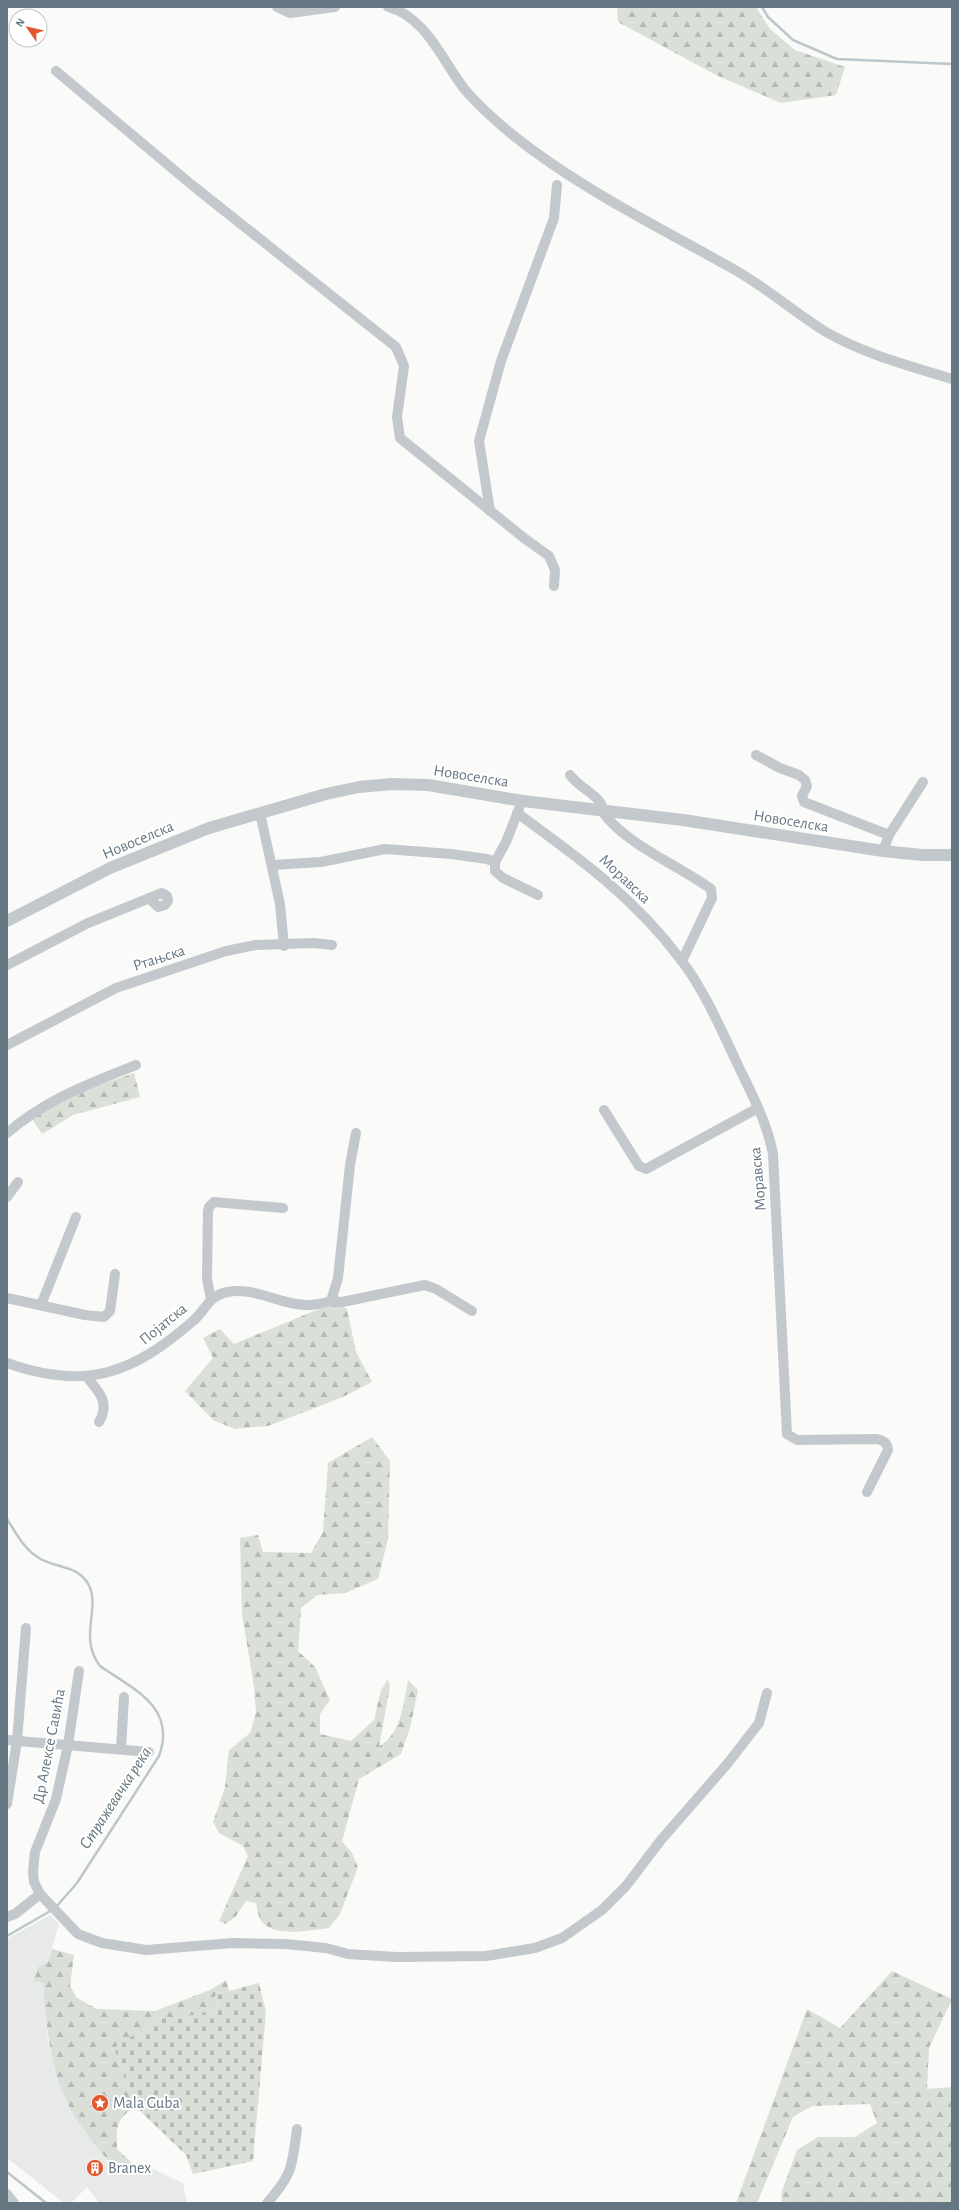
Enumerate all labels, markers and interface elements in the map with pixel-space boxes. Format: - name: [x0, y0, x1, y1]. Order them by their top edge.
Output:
- north arrow: [8, 8, 48, 48]
- text: N: [13, 16, 27, 29]
- street label: Новоселска: [432, 762, 510, 790]
- street label: Новоселска: [752, 807, 830, 835]
- street label: Новоселска: [100, 818, 176, 862]
- street label: Моравска: [596, 851, 654, 907]
- street label: Ртањска: [131, 942, 187, 974]
- street label: Моравска: [747, 1146, 769, 1212]
- street label: Појатска: [136, 1300, 190, 1349]
- street label: Др Алексе Савића: [30, 1687, 68, 1805]
- water label: Стражевачка река: [76, 1744, 155, 1852]
- place icon: Mala Guba: [90, 2093, 110, 2113]
- place label: Mala Guba: [113, 2095, 180, 2111]
- building icon: Branex: [85, 2158, 105, 2178]
- place label: Branex: [108, 2160, 151, 2176]

